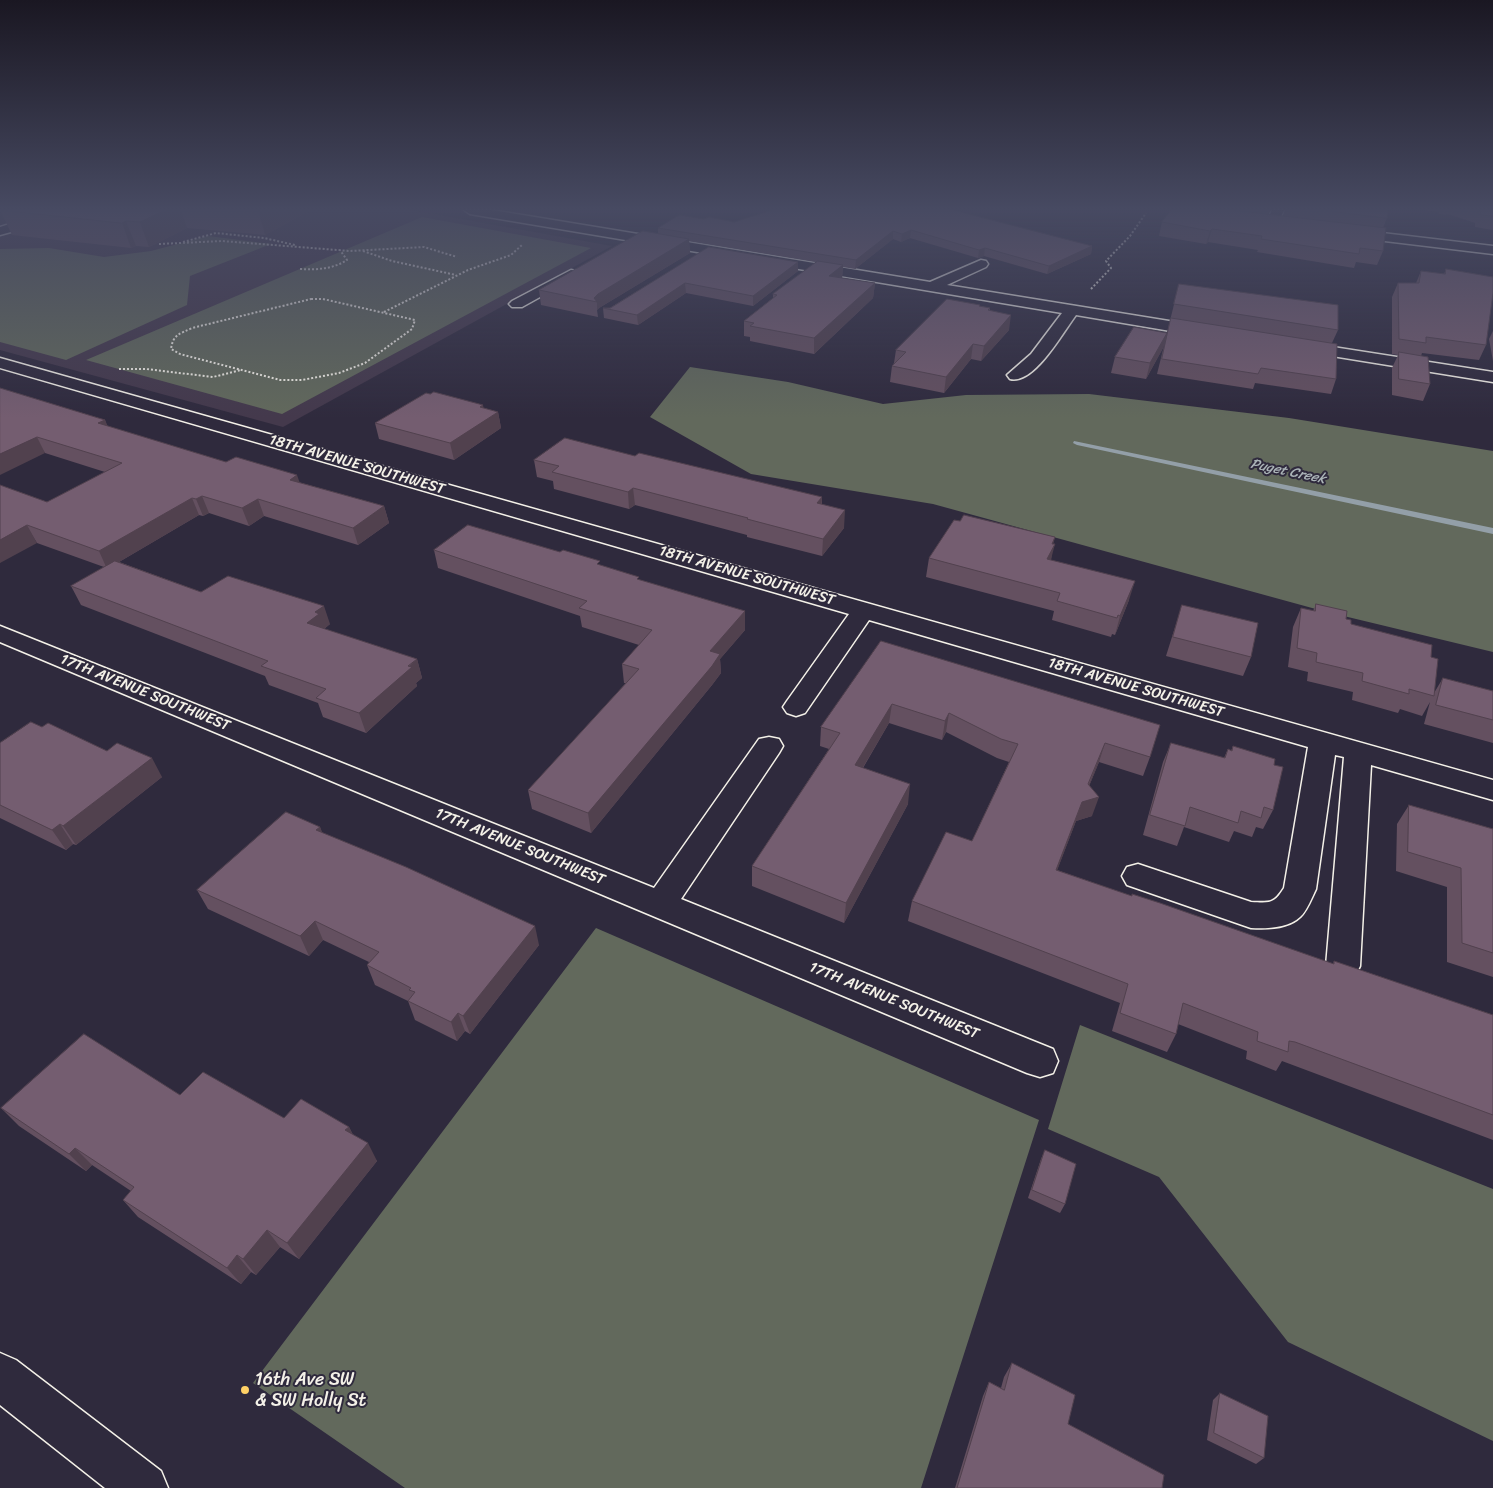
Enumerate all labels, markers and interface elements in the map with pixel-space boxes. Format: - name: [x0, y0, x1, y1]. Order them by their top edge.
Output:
- street label: 18TH AVENUE SOUTHWEST: [267, 431, 447, 499]
- water label: Puget Creek: [1249, 456, 1327, 488]
- street label: 18TH AVENUE SOUTHWEST: [657, 542, 837, 610]
- street label: 17TH AVENUE SOUTHWEST: [57, 651, 233, 735]
- street label: 18TH AVENUE SOUTHWEST: [1046, 654, 1226, 722]
- street label: 17TH AVENUE SOUTHWEST: [432, 805, 608, 889]
- street label: 17TH AVENUE SOUTHWEST: [806, 959, 982, 1043]
- place label: 16th Ave SW & SW Holly St: [255, 1369, 366, 1412]
- marker: 16th Ave SW & SW Holly St: [239, 1384, 251, 1396]

